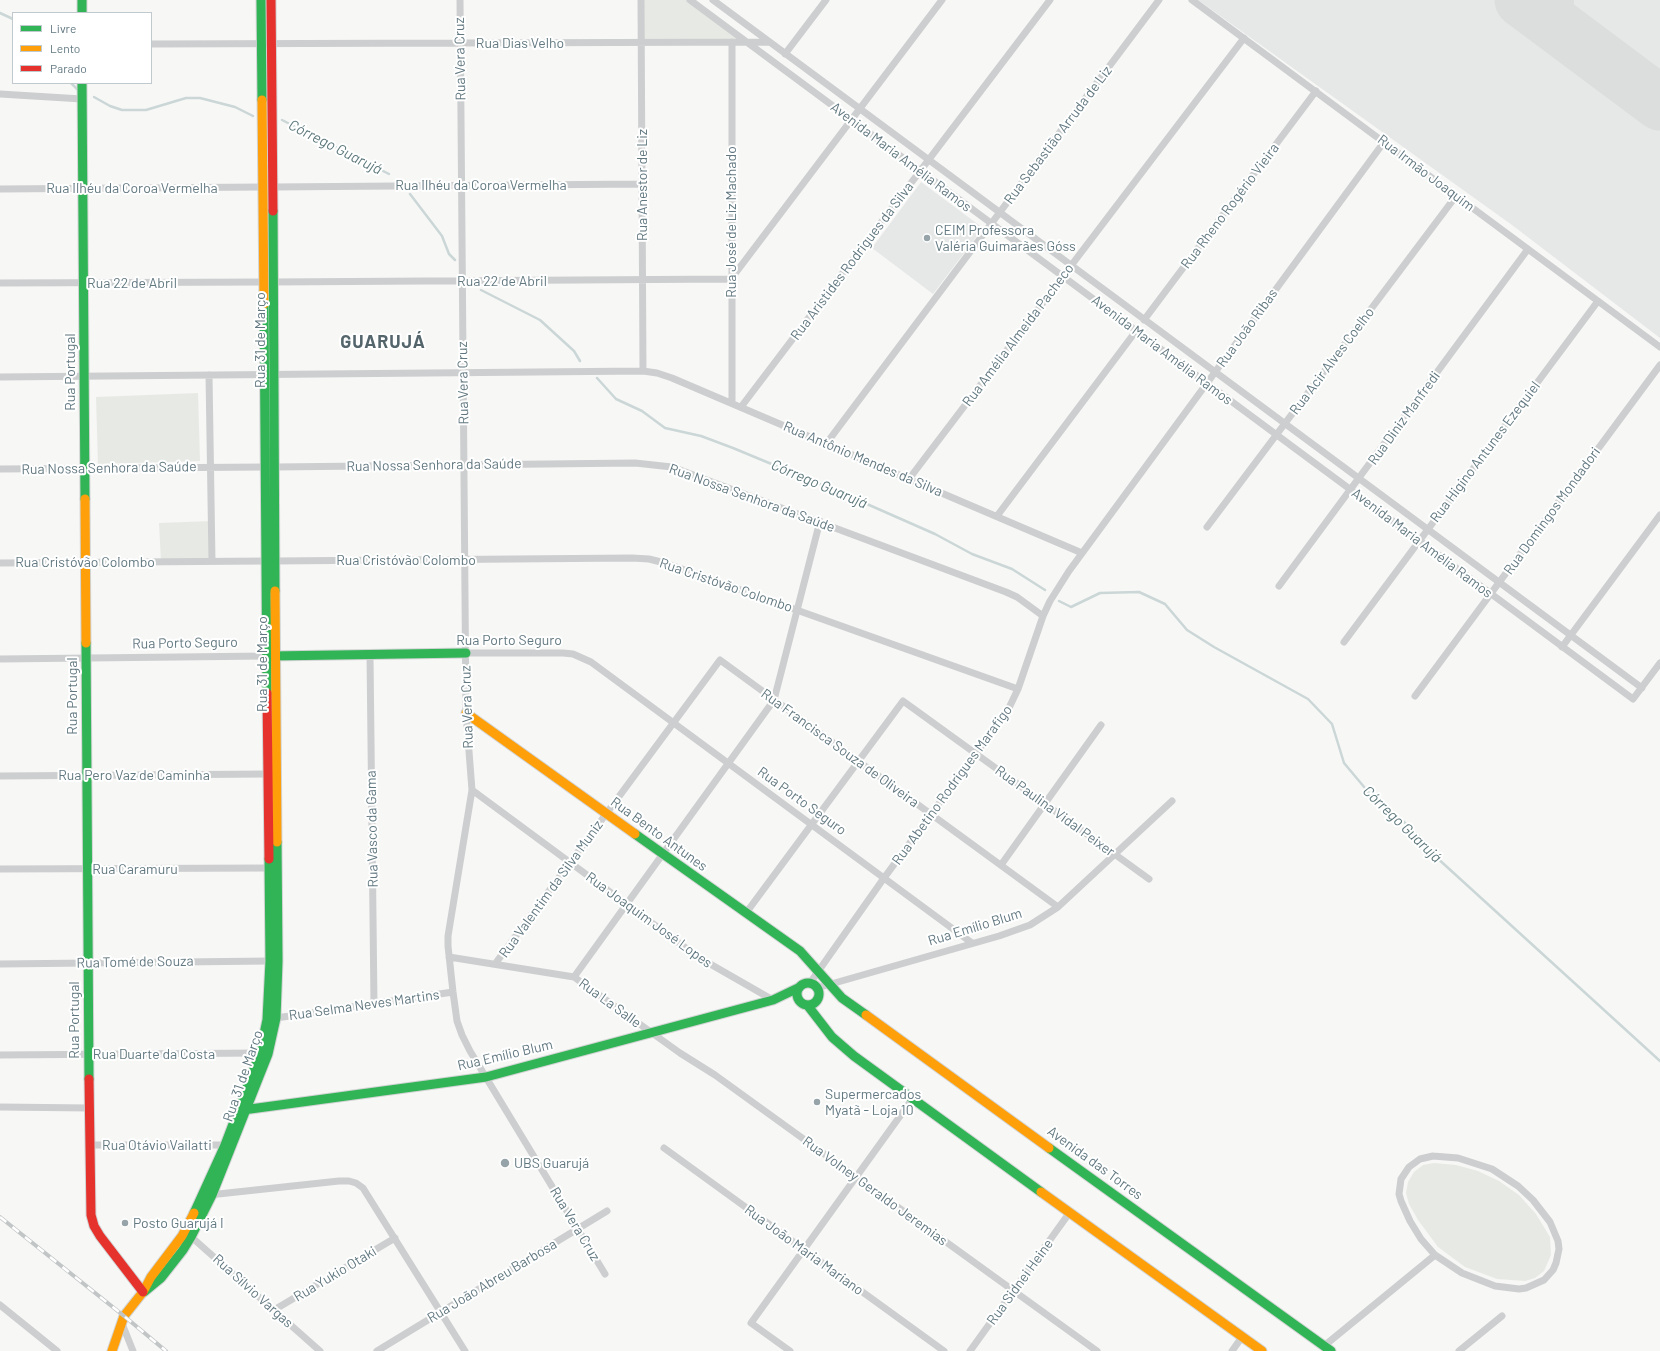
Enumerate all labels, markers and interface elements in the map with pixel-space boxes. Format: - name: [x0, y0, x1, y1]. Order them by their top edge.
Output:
- legend: [12, 12, 152, 84]
- street label: Rua Vera Cruz: [451, 17, 469, 101]
- text: Livre: [50, 21, 76, 35]
- street label: Rua Dias Velho: [476, 35, 564, 51]
- text: Lento: [50, 41, 80, 55]
- text: Parado: [50, 61, 87, 75]
- street label: Rua Sebastião Arruda de Liz: [1001, 63, 1115, 207]
- street label: Avenida Maria Amélia Ramos: [827, 98, 975, 216]
- water label: Córrego Guarujá: [285, 116, 385, 178]
- street label: Rua Anestor de Liz: [634, 129, 650, 241]
- street label: Rua Irmão Joaquim: [1374, 131, 1478, 215]
- street label: Rua Rheno Rogério Vieira: [1177, 140, 1283, 272]
- street label: Rua José de Liz Machado: [723, 146, 739, 298]
- street label: Rua Ilhéu da Coroa Vermelha: [395, 177, 567, 193]
- street label: Rua Aristides Rodrigues da Silva: [787, 179, 917, 343]
- street label: Rua Ilhéu da Coroa Vermelha: [46, 180, 218, 196]
- place label: CEIM Professora Valéria Guimarães Góss: [935, 222, 1076, 254]
- marker: CEIM Professora Valéria Guimarães Góss: [922, 233, 932, 243]
- street label: Rua Amélia Almeida Pacheco: [959, 260, 1077, 410]
- street label: Rua 22 de Abril: [457, 273, 547, 289]
- street label: Rua 22 de Abril: [87, 275, 177, 291]
- street label: Rua João Ribas: [1213, 285, 1281, 371]
- street label: Avenida Maria Amélia Ramos: [1088, 291, 1236, 409]
- street label: Rua 31 de Março: [252, 292, 268, 388]
- street label: Rua Acir Alves Coelho: [1286, 304, 1378, 418]
- district label: GUARUJÁ: [340, 331, 426, 353]
- street label: Rua Portugal: [62, 333, 78, 411]
- street label: Rua Vera Cruz: [454, 341, 472, 425]
- street label: Rua Diniz Manfredi: [1364, 368, 1444, 468]
- street label: Rua Higino Antunes Ezequiel: [1426, 378, 1544, 526]
- street label: Rua Antônio Mendes da Silva: [781, 418, 945, 500]
- street label: Rua Domingos Mondadori: [1500, 444, 1604, 578]
- street label: Rua Nossa Senhora da Saúde: [346, 455, 522, 475]
- water label: Córrego Guarujá: [768, 456, 870, 512]
- street label: Rua Nossa Senhora da Saúde: [21, 458, 197, 478]
- street label: Rua Nossa Senhora da Saúde: [667, 460, 837, 536]
- street label: Avenida Maria Amélia Ramos: [1348, 484, 1496, 602]
- street label: Rua Cristóvão Colombo: [336, 552, 476, 568]
- street label: Rua Cristóvão Colombo: [15, 554, 155, 570]
- street label: Rua Cristóvão Colombo: [657, 554, 795, 616]
- street label: Rua 31 de Março: [254, 616, 270, 712]
- street label: Rua Porto Seguro: [456, 632, 562, 648]
- street label: Rua Porto Seguro: [132, 634, 238, 652]
- street label: Rua Portugal: [64, 657, 80, 735]
- street label: Rua Vera Cruz: [457, 665, 477, 749]
- street label: Rua Francisca Souza de Oliveira: [758, 685, 922, 811]
- street label: Rua Abetino Rodrigues Marafigo: [888, 702, 1016, 868]
- street label: Rua Paulina Vidal Peixer: [992, 762, 1118, 860]
- street label: Rua Porto Seguro: [754, 763, 850, 839]
- street label: Rua Pero Vaz de Caminha: [58, 767, 210, 783]
- street label: Rua Vasco da Gama: [363, 770, 381, 888]
- water label: Córrego Guarujá: [1359, 782, 1445, 866]
- street label: Rua Bento Antunes: [607, 793, 711, 875]
- street label: Rua Valentim da Silva Muniz: [495, 817, 607, 961]
- street label: Rua Caramuru: [92, 861, 178, 877]
- street label: Rua Joaquim José Lopes: [583, 869, 715, 971]
- street label: Rua Emílio Blum: [926, 905, 1024, 949]
- street label: Rua Tomé de Souza: [76, 953, 194, 971]
- street label: Rua La Salle: [575, 975, 645, 1031]
- street label: Rua Portugal: [66, 981, 82, 1059]
- street label: Rua Selma Neves Martins: [288, 986, 440, 1024]
- street label: Rua 31 de Março: [219, 1028, 267, 1124]
- street label: Rua Emílio Blum: [456, 1036, 554, 1074]
- street label: Rua Duarte da Costa: [93, 1046, 215, 1062]
- place label: Supermercados Myatã - Loja 10: [825, 1086, 921, 1118]
- marker: Supermercados Myatã - Loja 10: [812, 1097, 822, 1107]
- street label: Avenida das Torres: [1044, 1123, 1146, 1203]
- street label: Rua Volney Geraldo Jeremias: [799, 1133, 951, 1249]
- street label: Rua Otávio Vailatti: [102, 1137, 212, 1153]
- place label: UBS Guarujá: [514, 1155, 589, 1171]
- marker: UBS Guarujá: [499, 1157, 511, 1169]
- street label: Rua Vera Cruz: [546, 1184, 604, 1264]
- street label: Rua João Maria Mariano: [741, 1201, 867, 1299]
- place label: Posto Guarujá I: [133, 1215, 224, 1231]
- marker: Posto Guarujá I: [120, 1218, 130, 1228]
- street label: Rua João Abreu Barbosa: [424, 1236, 560, 1326]
- street label: Rua Sidnei Heine: [983, 1236, 1057, 1328]
- street label: Rua Yukio Otaki: [291, 1243, 379, 1305]
- street label: Rua Sílvio Vargas: [209, 1251, 297, 1331]

